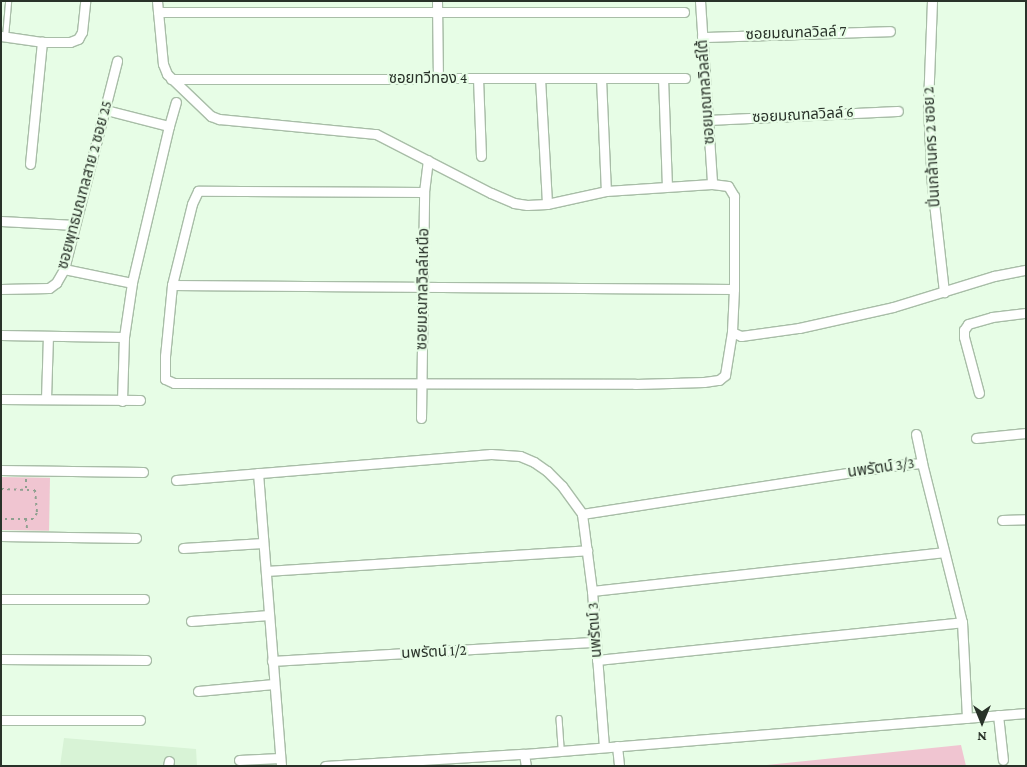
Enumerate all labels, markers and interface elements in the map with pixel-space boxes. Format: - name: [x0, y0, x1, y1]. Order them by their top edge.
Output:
- street label: ซอยมณฑลวิลล์ 7: [745, 22, 847, 44]
- street label: ซอยมณฑลวิลล์ใต้: [693, 39, 719, 145]
- street label: ซอยทวีทอง 4: [389, 70, 467, 88]
- street label: ปิ่นเกล้านคร 2 ซอย 2: [920, 86, 944, 208]
- street label: ซอยพุทธมณฑลสาย 2 ซอย 25: [54, 99, 116, 271]
- street label: ซอยมณฑลวิลล์ 6: [752, 103, 854, 127]
- street label: ซอยมณฑลวิลล์เหนือ: [413, 228, 433, 350]
- street label: นพรัตน์ 3/3: [846, 454, 916, 482]
- street label: นพรัตน์ 3: [584, 602, 606, 658]
- street label: นพรัตน์ 1/2: [401, 641, 467, 663]
- north arrow: [957, 697, 1007, 747]
- text: N: [977, 729, 987, 745]

